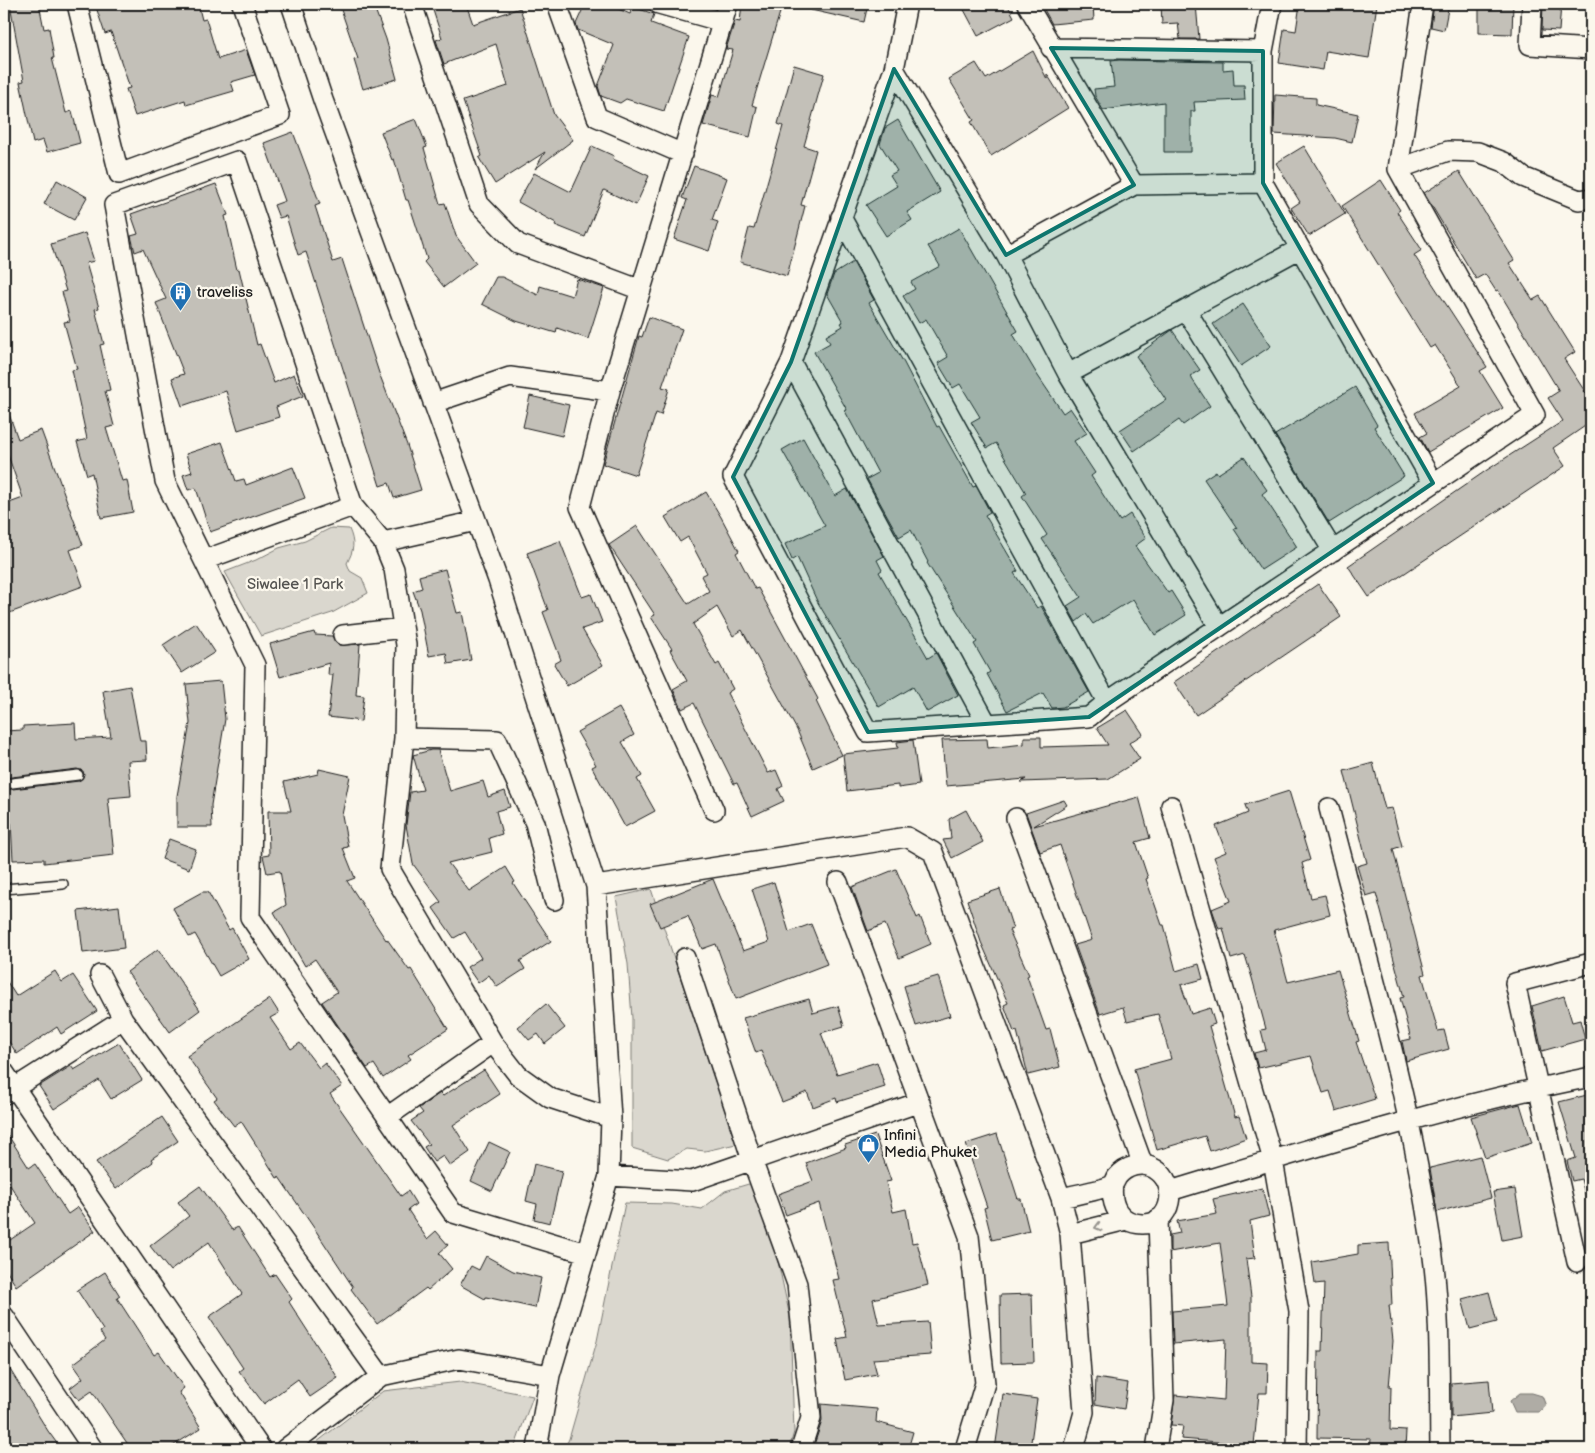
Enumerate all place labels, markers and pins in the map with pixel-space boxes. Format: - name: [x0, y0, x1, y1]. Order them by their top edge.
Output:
- building icon: traveliss: [169, 280, 193, 311]
- place label: traveliss: [197, 283, 253, 302]
- place label: Infini Media Phuket: [884, 1126, 977, 1162]
- shop icon: Infini Media Phuket: [856, 1132, 880, 1163]

